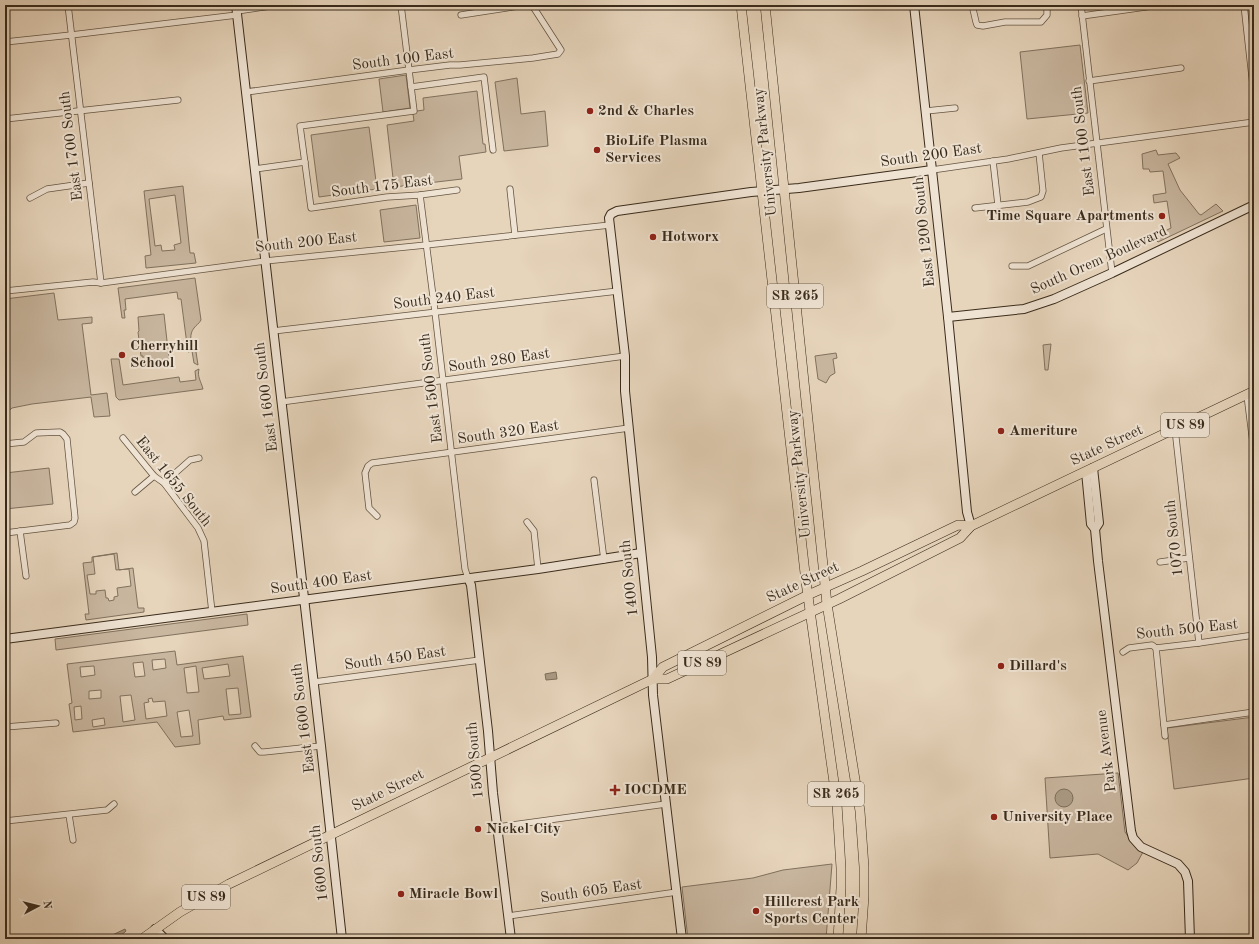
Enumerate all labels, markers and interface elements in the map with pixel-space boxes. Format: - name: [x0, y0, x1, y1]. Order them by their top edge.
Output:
- street label: South 100 East: [351, 46, 455, 74]
- street label: East 1100 South: [1070, 85, 1098, 197]
- street label: University Parkway: [752, 87, 780, 217]
- street label: East 1700 South: [58, 90, 86, 202]
- place label: 2nd & Charles: [598, 104, 694, 119]
- marker: 2nd & Charles: [585, 106, 595, 116]
- place label: BioLife Plasma Services: [605, 134, 708, 166]
- street label: South 200 East: [879, 141, 983, 171]
- marker: BioLife Plasma Services: [592, 145, 602, 155]
- street label: South 175 East: [330, 173, 434, 201]
- street label: East 1200 South: [912, 176, 938, 288]
- place label: Time Square Apartments: [986, 209, 1154, 224]
- marker: Time Square Apartments: [1157, 211, 1167, 221]
- street label: South Orem Boulevard: [1029, 224, 1170, 298]
- street label: South 200 East: [254, 230, 358, 256]
- place label: Hotworx: [661, 230, 719, 245]
- marker: Hotworx: [648, 232, 658, 242]
- road number: SR 265: [767, 284, 823, 308]
- street label: South 240 East: [392, 285, 496, 313]
- street label: East 1500 South: [418, 332, 446, 444]
- place label: Cherryhill School: [130, 339, 199, 371]
- street label: East 1600 South: [253, 341, 281, 453]
- street label: South 280 East: [447, 346, 551, 376]
- marker: Cherryhill School: [117, 350, 127, 360]
- street label: University Parkway: [786, 409, 814, 539]
- road number: US 89: [1161, 413, 1209, 437]
- street label: South 320 East: [456, 418, 560, 448]
- street label: State Street: [1068, 423, 1146, 469]
- place label: Ameriture: [1009, 424, 1078, 439]
- marker: Ameriture: [996, 426, 1006, 436]
- street label: East 1655 South: [132, 434, 214, 530]
- street label: 1070 South: [1164, 499, 1186, 577]
- street label: 1400 South: [619, 539, 641, 617]
- street label: State Street: [764, 560, 842, 606]
- street label: South 400 East: [269, 568, 373, 598]
- street label: South 500 East: [1135, 617, 1239, 643]
- street label: South 450 East: [343, 644, 447, 674]
- road number: US 89: [678, 651, 726, 675]
- place label: Dillard's: [1009, 659, 1067, 674]
- marker: Dillard's: [996, 661, 1006, 671]
- street label: East 1600 South: [290, 662, 318, 774]
- street label: Park Avenue: [1095, 709, 1119, 793]
- street label: 1500 South: [465, 721, 487, 799]
- street label: State Street: [350, 767, 426, 815]
- road number: SR 265: [808, 782, 864, 806]
- place label: IOCDME: [624, 783, 687, 798]
- marker: IOCDME: [609, 784, 621, 796]
- place label: University Place: [1002, 810, 1113, 825]
- marker: University Place: [989, 812, 999, 822]
- place label: Nickel City: [486, 822, 561, 837]
- street label: 1600 South: [309, 824, 331, 902]
- marker: Nickel City: [473, 824, 483, 834]
- street label: South 605 East: [539, 877, 643, 907]
- road number: US 89: [182, 885, 230, 909]
- north arrow: [18, 886, 58, 926]
- place label: Miracle Bowl: [409, 887, 498, 902]
- marker: Miracle Bowl: [396, 889, 406, 899]
- place label: Hillcrest Park Sports Center: [764, 895, 860, 927]
- text: N: [40, 900, 52, 910]
- marker: Hillcrest Park Sports Center: [751, 906, 761, 916]

